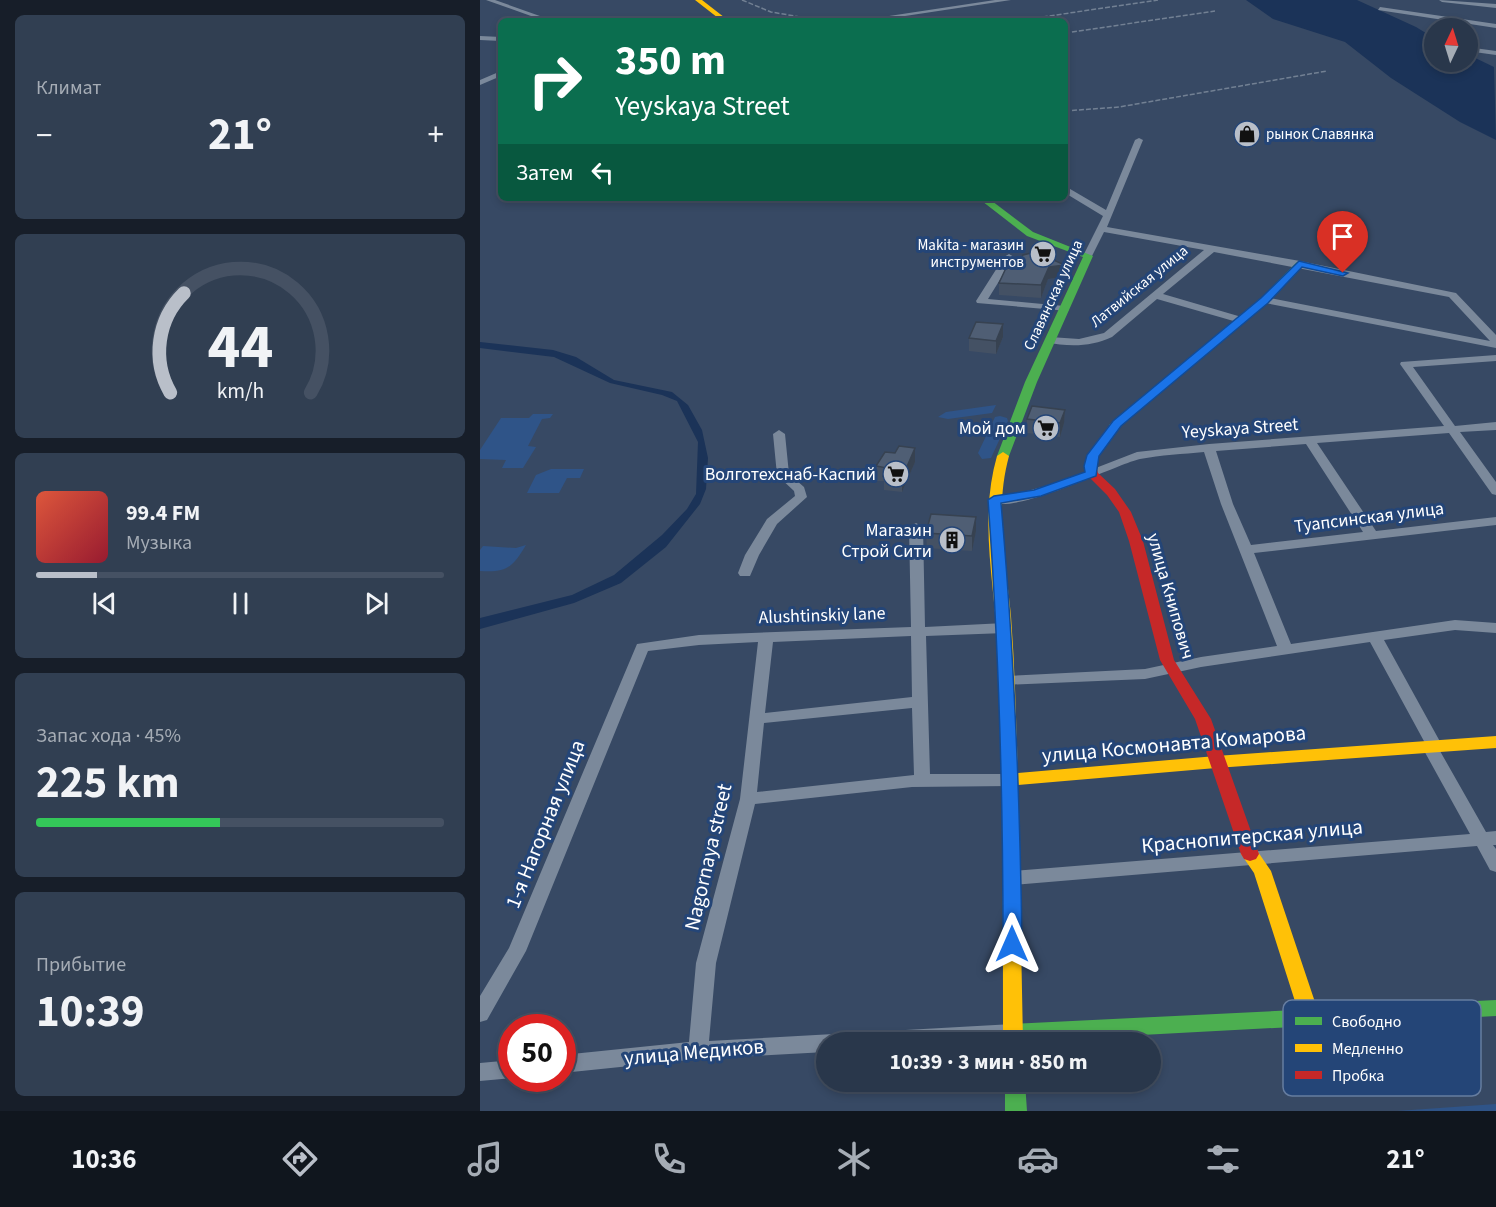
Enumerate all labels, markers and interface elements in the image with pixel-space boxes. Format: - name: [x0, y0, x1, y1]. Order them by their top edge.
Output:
- north arrow: [1424, 18, 1478, 72]
- map controls: [1424, 18, 1478, 72]
- text: 350 m: [615, 31, 726, 91]
- icon: right: [516, 42, 594, 120]
- text: Климат: [36, 74, 102, 102]
- text: Yeyskaya Street: [615, 87, 790, 126]
- text: 21°: [208, 103, 272, 167]
- text: −: [36, 112, 52, 159]
- text: +: [428, 112, 444, 159]
- shop icon: рынок Славянка: [1232, 119, 1262, 149]
- place label: рынок Славянка: [1266, 124, 1374, 145]
- icon: left: [586, 156, 619, 189]
- text: Затем: [516, 157, 574, 189]
- pin: [1317, 211, 1368, 273]
- icon: arrive: [1326, 220, 1359, 253]
- place label: Makita - магазин инструментов: [917, 235, 1024, 273]
- street label: Славянская улица: [1019, 237, 1088, 354]
- supermarket icon: Makita - магазин инструментов: [1028, 239, 1058, 269]
- street label: Латвийская улица: [1086, 240, 1193, 332]
- text: 44: [207, 303, 273, 392]
- text: km/h: [216, 377, 264, 408]
- street label: Yeyskaya Street: [1180, 412, 1299, 445]
- supermarket icon: Мой дом: [1031, 413, 1061, 443]
- place label: Мой дом: [959, 416, 1026, 441]
- supermarket icon: Волготехснаб-Каспий: [881, 459, 911, 489]
- place label: Волготехснаб-Каспий: [705, 462, 876, 487]
- street label: Туапсинская улица: [1293, 496, 1445, 539]
- text: 99.4 FM: [126, 497, 200, 529]
- place label: Магазин Строй Сити: [842, 518, 932, 564]
- building icon: Магазин Строй Сити: [937, 525, 967, 555]
- text: Музыка: [126, 529, 192, 557]
- street label: улица Книпович: [1141, 530, 1200, 662]
- icon: previous: [88, 587, 121, 620]
- icon: pause: [224, 587, 257, 620]
- icon: next: [360, 587, 393, 620]
- street label: Alushtinskiy lane: [758, 601, 886, 630]
- street label: улица Космонавта Комарова: [1041, 718, 1307, 770]
- text: Запас хода · 45%: [36, 722, 181, 750]
- street label: 1-я Нагорная улица: [498, 735, 592, 913]
- text: 225 km: [36, 751, 180, 815]
- street label: Nagornaya street: [677, 781, 739, 933]
- street label: Краснопитерская улица: [1140, 811, 1364, 861]
- position arrow: [980, 912, 1044, 976]
- text: Прибытие: [36, 951, 126, 979]
- text: 10:39: [36, 980, 145, 1044]
- legend: [1283, 1000, 1481, 1096]
- text: Свободно: [1332, 1011, 1402, 1033]
- speed limit sign: 50: [498, 1014, 576, 1092]
- street label: улица Медиков: [623, 1031, 765, 1073]
- text: Медленно: [1332, 1038, 1403, 1060]
- text: 10:39 · 3 мин · 850 m: [889, 1046, 1088, 1078]
- text: Пробка: [1332, 1065, 1384, 1087]
- icon: directions: [279, 1138, 321, 1180]
- icon: music: [464, 1138, 506, 1180]
- icon: phone: [648, 1138, 690, 1180]
- icon: climate: [833, 1138, 875, 1180]
- icon: car: [1017, 1138, 1059, 1180]
- icon: filters: [1202, 1138, 1244, 1180]
- text: 10:36: [71, 1140, 136, 1179]
- text: 21°: [1386, 1140, 1425, 1179]

